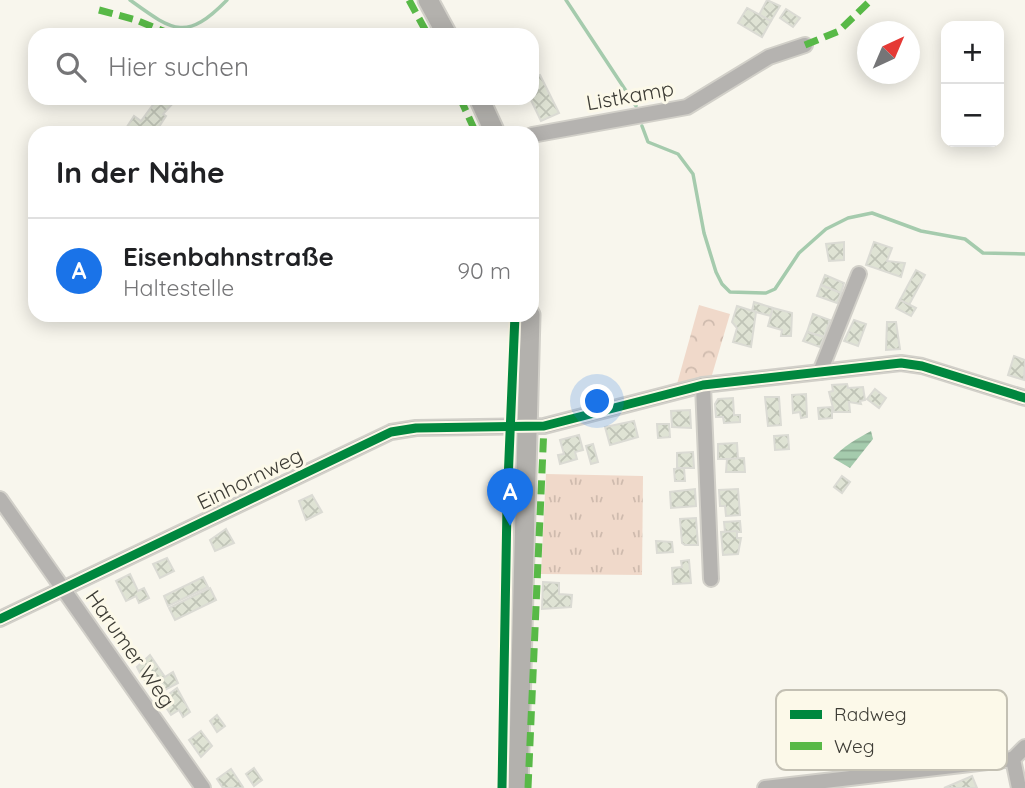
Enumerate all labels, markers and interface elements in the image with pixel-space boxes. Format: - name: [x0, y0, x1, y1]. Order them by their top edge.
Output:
- north arrow: [857, 21, 920, 84]
- map controls: [941, 21, 1004, 147]
- button: +: [941, 21, 1004, 84]
- search box: [28, 28, 539, 105]
- icon: search: [52, 48, 90, 86]
- text: Hier suchen: [108, 50, 249, 83]
- street label: Listkamp: [584, 75, 676, 115]
- button: −: [941, 84, 1004, 147]
- text: In der Nähe: [56, 153, 225, 191]
- text: Eisenbahnstraße: [123, 240, 334, 273]
- text: A: [72, 256, 86, 285]
- text: 90 m: [457, 256, 511, 285]
- text: Haltestelle: [123, 273, 234, 302]
- your location: [580, 384, 614, 418]
- street label: Einhornweg: [193, 441, 307, 515]
- pin: A: [487, 468, 533, 526]
- street label: Harumer Weg: [81, 585, 181, 712]
- legend: [776, 690, 1007, 770]
- text: Radweg: [834, 702, 907, 726]
- text: Weg: [834, 734, 875, 758]

